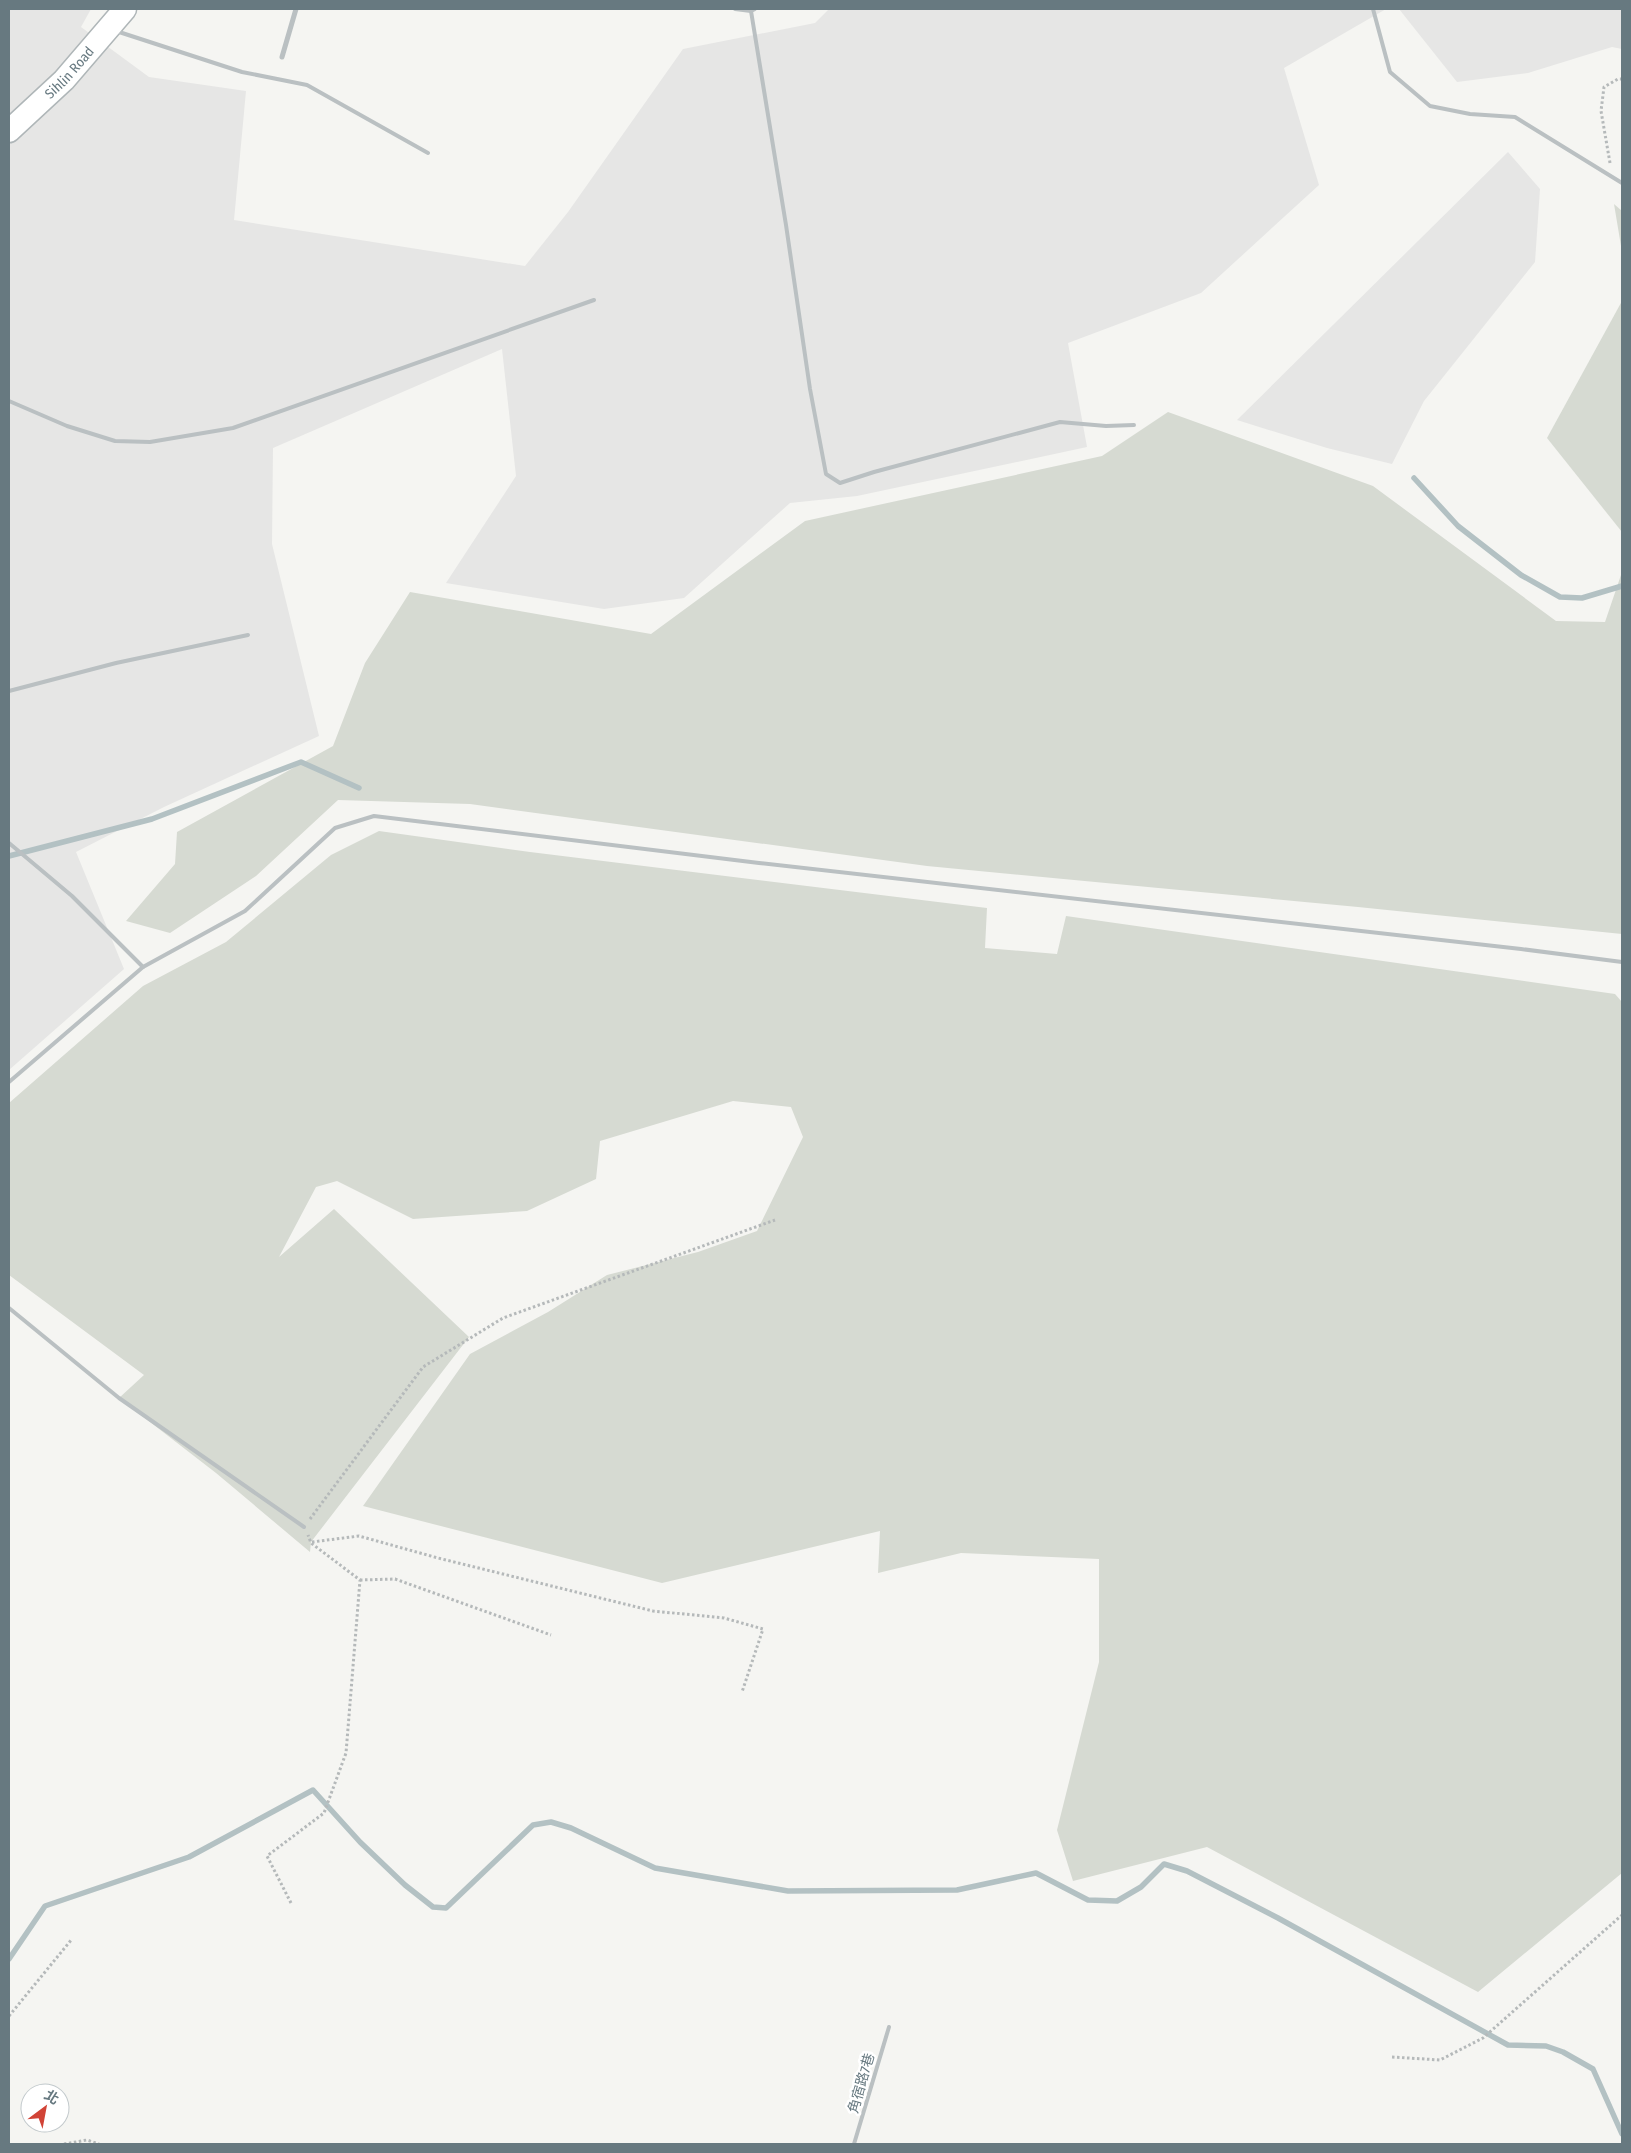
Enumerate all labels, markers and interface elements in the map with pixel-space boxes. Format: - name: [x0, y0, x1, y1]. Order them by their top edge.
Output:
- street label: Sihlin Road: [41, 43, 98, 103]
- street label: 角宿路7巷: [845, 2051, 878, 2115]
- north arrow: [20, 2083, 70, 2133]
- text: 北: [41, 2086, 62, 2108]

